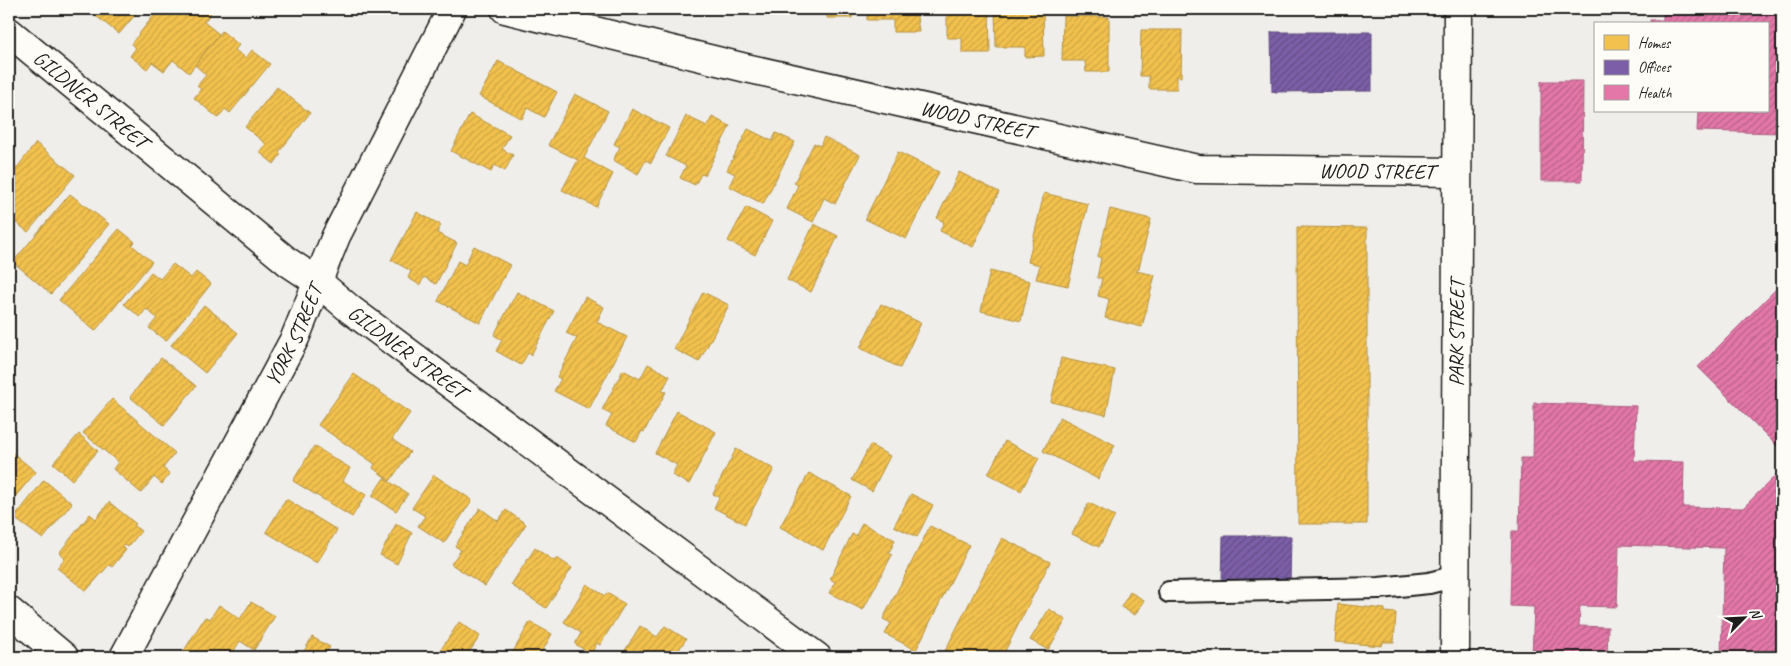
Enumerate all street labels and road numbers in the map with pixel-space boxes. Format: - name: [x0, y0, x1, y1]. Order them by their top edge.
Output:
- street label: GILDNER STREET: [28, 45, 158, 158]
- street label: WOOD STREET: [918, 95, 1041, 146]
- street label: WOOD STREET: [1319, 157, 1440, 185]
- street label: PARK STREET: [1443, 275, 1470, 387]
- street label: YORK STREET: [259, 277, 330, 390]
- street label: GILDNER STREET: [343, 299, 476, 408]

